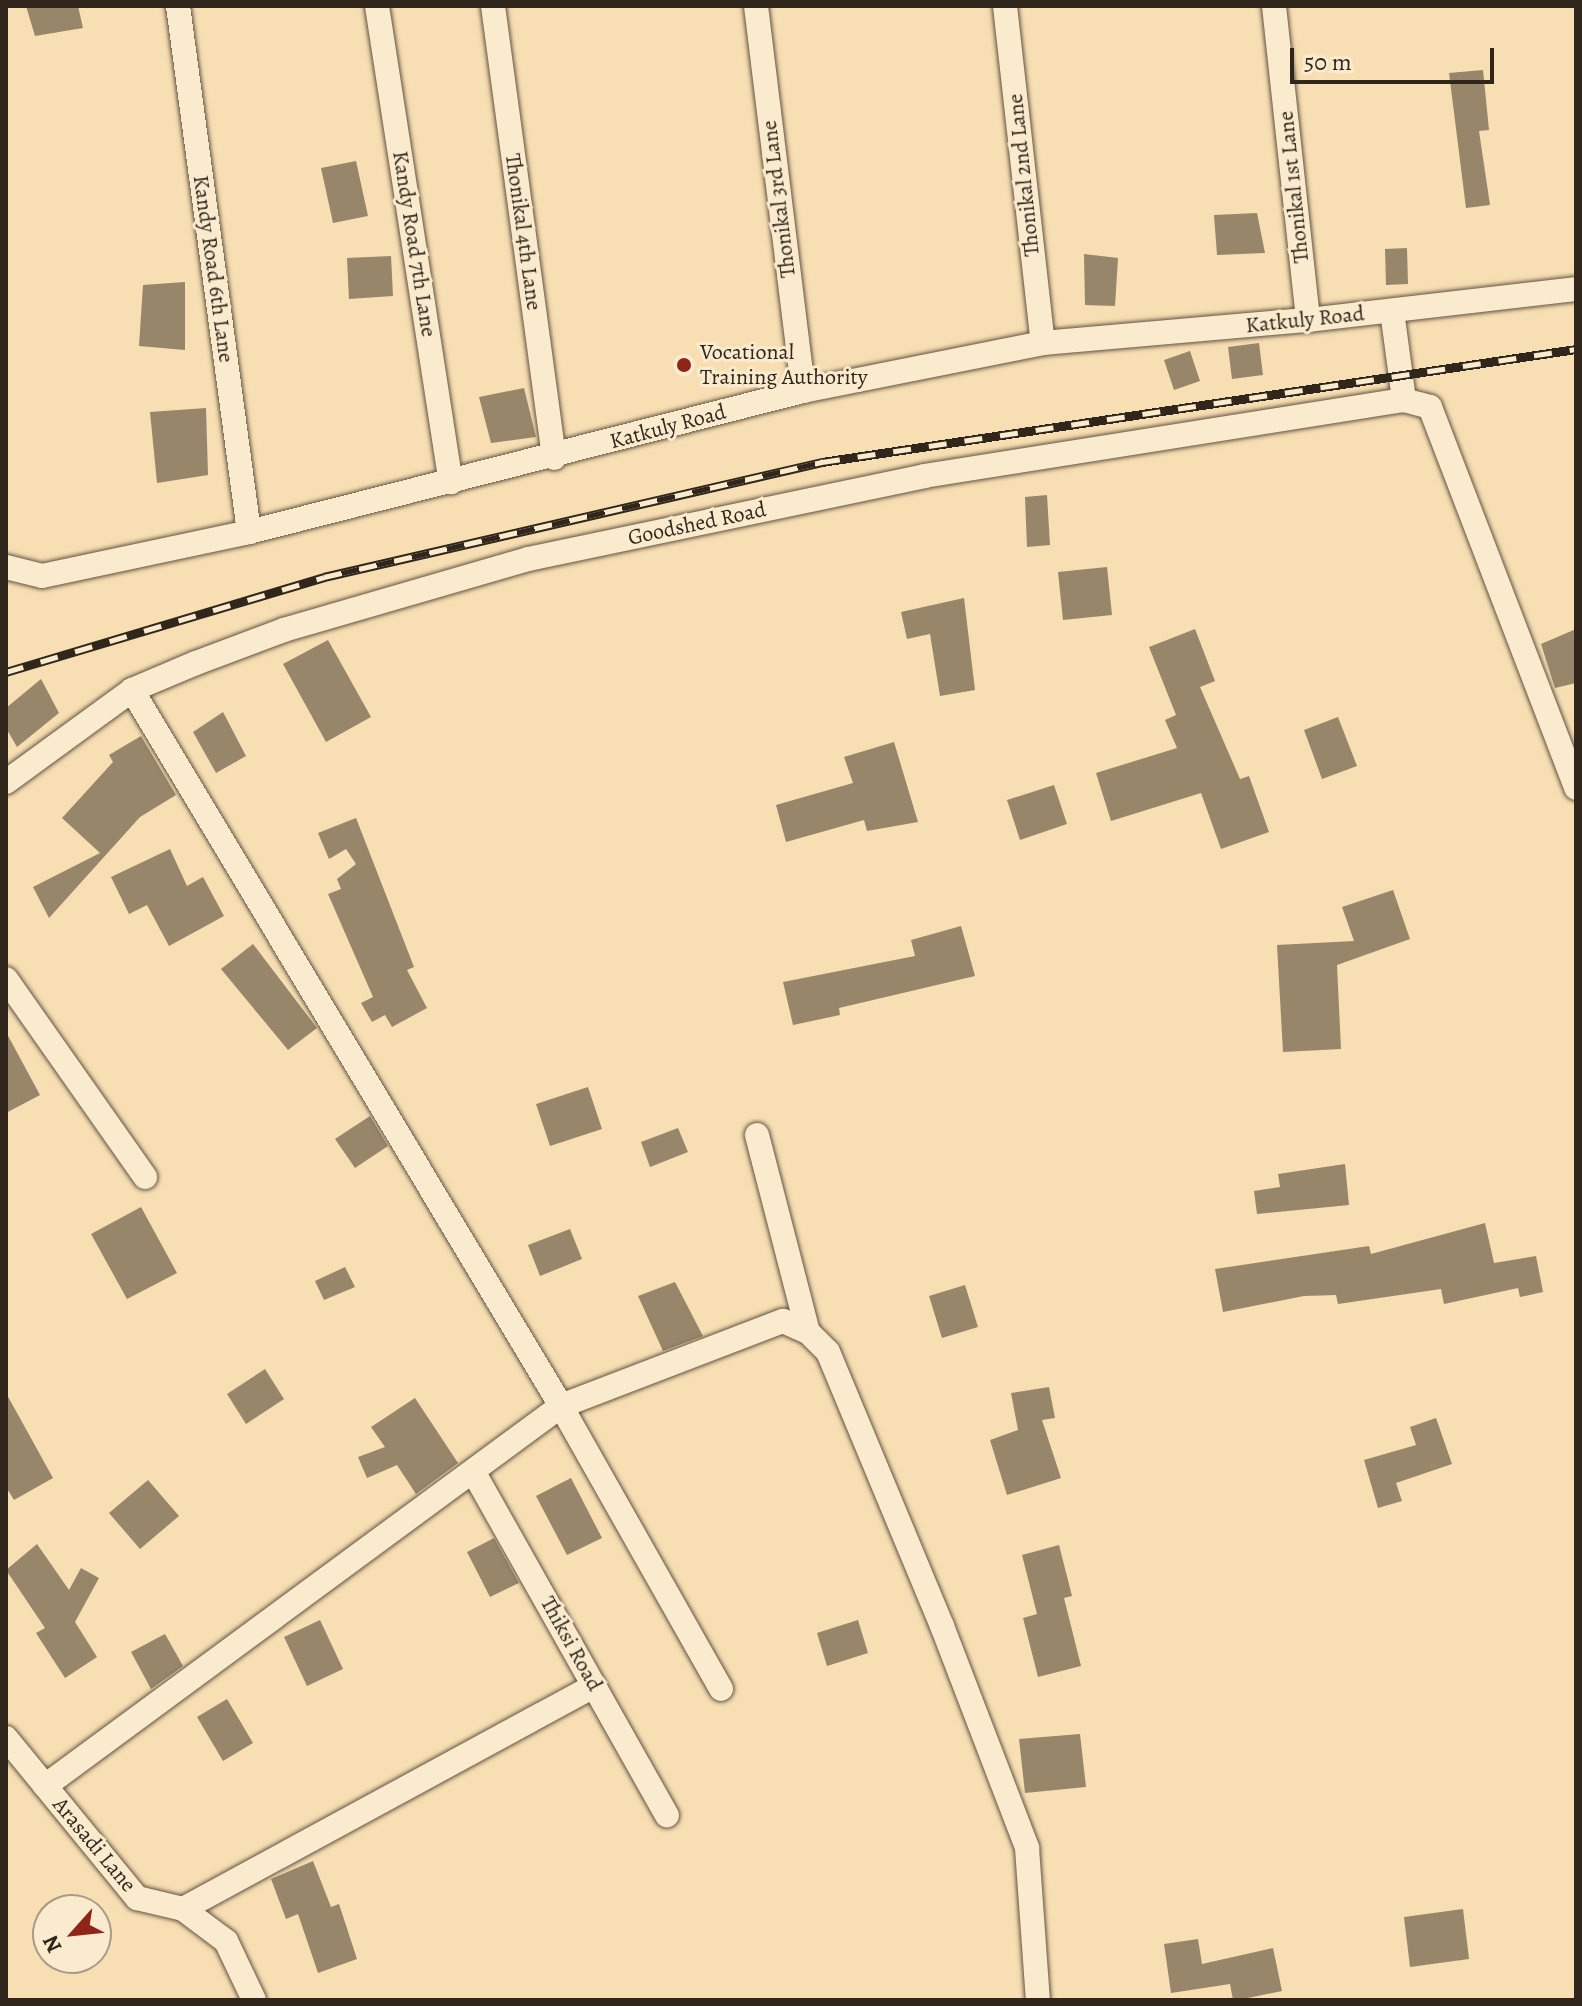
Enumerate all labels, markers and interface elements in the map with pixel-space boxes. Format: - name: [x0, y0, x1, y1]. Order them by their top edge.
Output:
- scale bar: [1294, 32, 1498, 82]
- text: 50 m: [1304, 46, 1352, 78]
- street label: Thonikal 2nd Lane: [1002, 92, 1046, 258]
- street label: Thonikal 1st Lane: [1273, 110, 1315, 264]
- street label: Thonikal 3rd Lane: [756, 119, 802, 279]
- street label: Kandy Road 7th Lane: [386, 149, 442, 339]
- street label: Thonikal 4th Lane: [499, 152, 547, 312]
- street label: Kandy Road 6th Lane: [187, 174, 239, 364]
- street label: Katkuly Road: [1244, 301, 1366, 339]
- place label: Vocational Training Authority: [700, 339, 868, 390]
- marker: Vocational Training Authority: [675, 356, 693, 374]
- street label: Katkuly Road: [607, 399, 729, 455]
- street label: Goodshed Road: [626, 496, 768, 552]
- street label: Thiksi Road: [534, 1592, 608, 1696]
- street label: Arasadi Lane: [47, 1792, 141, 1898]
- north arrow: [32, 1894, 112, 1974]
- text: N: [35, 1930, 69, 1958]

